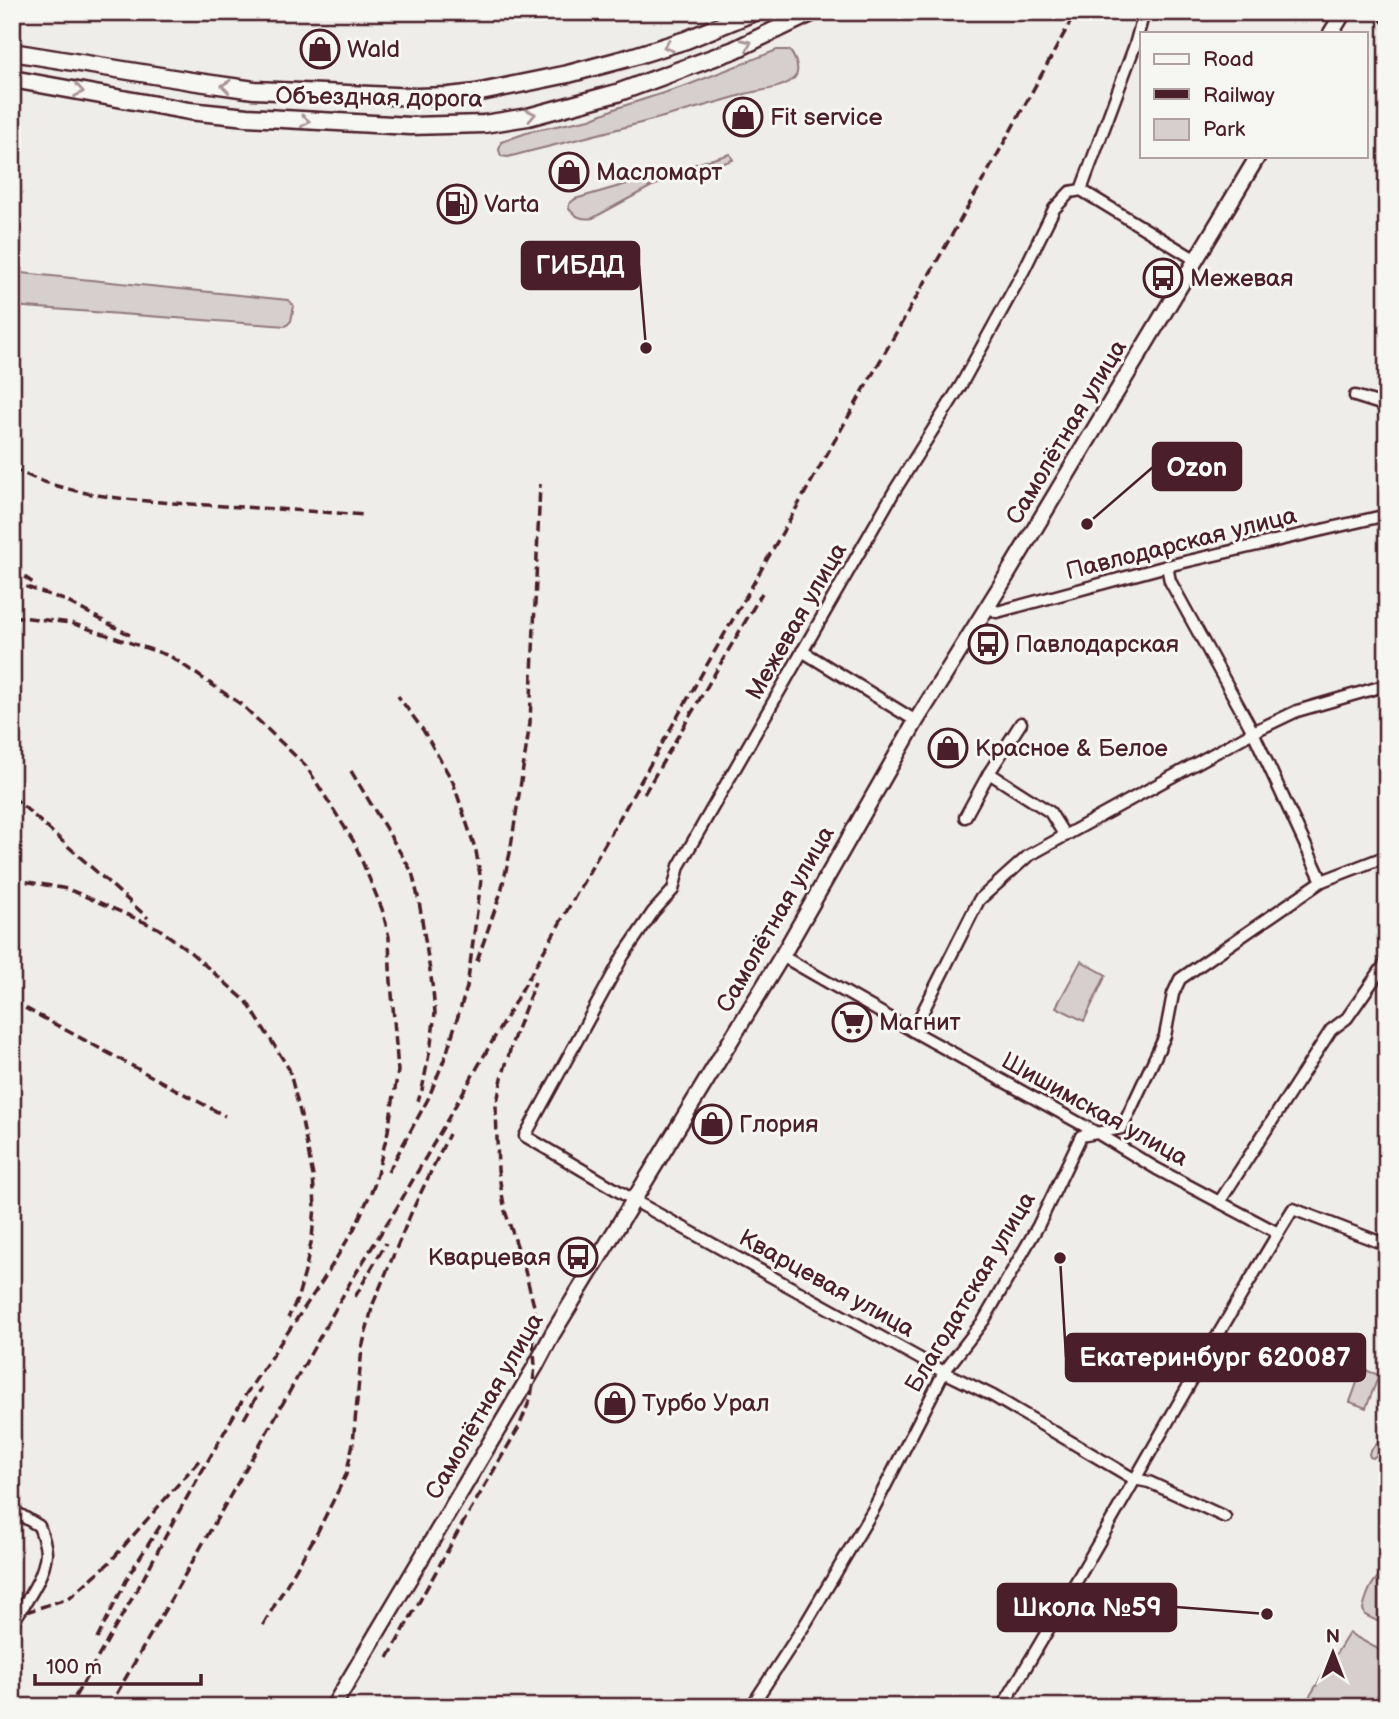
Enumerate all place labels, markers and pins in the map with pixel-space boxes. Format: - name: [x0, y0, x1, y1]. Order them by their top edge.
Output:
- shop icon: Wald: [299, 28, 341, 70]
- place label: Wald: [347, 35, 400, 64]
- shop icon: Fit service: [722, 96, 764, 138]
- place label: Fit service: [770, 103, 883, 132]
- shop icon: Масломарт: [548, 151, 590, 193]
- place label: Масломарт: [596, 158, 722, 187]
- fuel station icon: Varta: [436, 183, 478, 225]
- place label: Varta: [484, 190, 540, 219]
- callout: ГИБДД: [522, 242, 639, 289]
- bus stop icon: Межевая: [1142, 257, 1184, 299]
- place label: Межевая: [1190, 264, 1294, 293]
- callout: Ozon: [1153, 443, 1241, 490]
- bus stop icon: Павлодарская: [967, 623, 1009, 665]
- place label: Павлодарская: [1015, 630, 1179, 659]
- shop icon: Красное & Белое: [927, 727, 969, 769]
- place label: Красное & Белое: [975, 734, 1168, 763]
- supermarket icon: Магнит: [831, 1001, 873, 1043]
- place label: Магнит: [879, 1008, 961, 1037]
- shop icon: Глория: [691, 1103, 733, 1145]
- place label: Глория: [739, 1110, 819, 1139]
- bus stop icon: Кварцевая: [557, 1236, 599, 1278]
- place label: Кварцевая: [428, 1243, 551, 1272]
- callout: Екатеринбург 620087: [1066, 1334, 1365, 1381]
- shop icon: Турбо Урал: [594, 1382, 636, 1424]
- place label: Турбо Урал: [642, 1389, 770, 1418]
- callout: Школа №59: [998, 1584, 1176, 1631]

